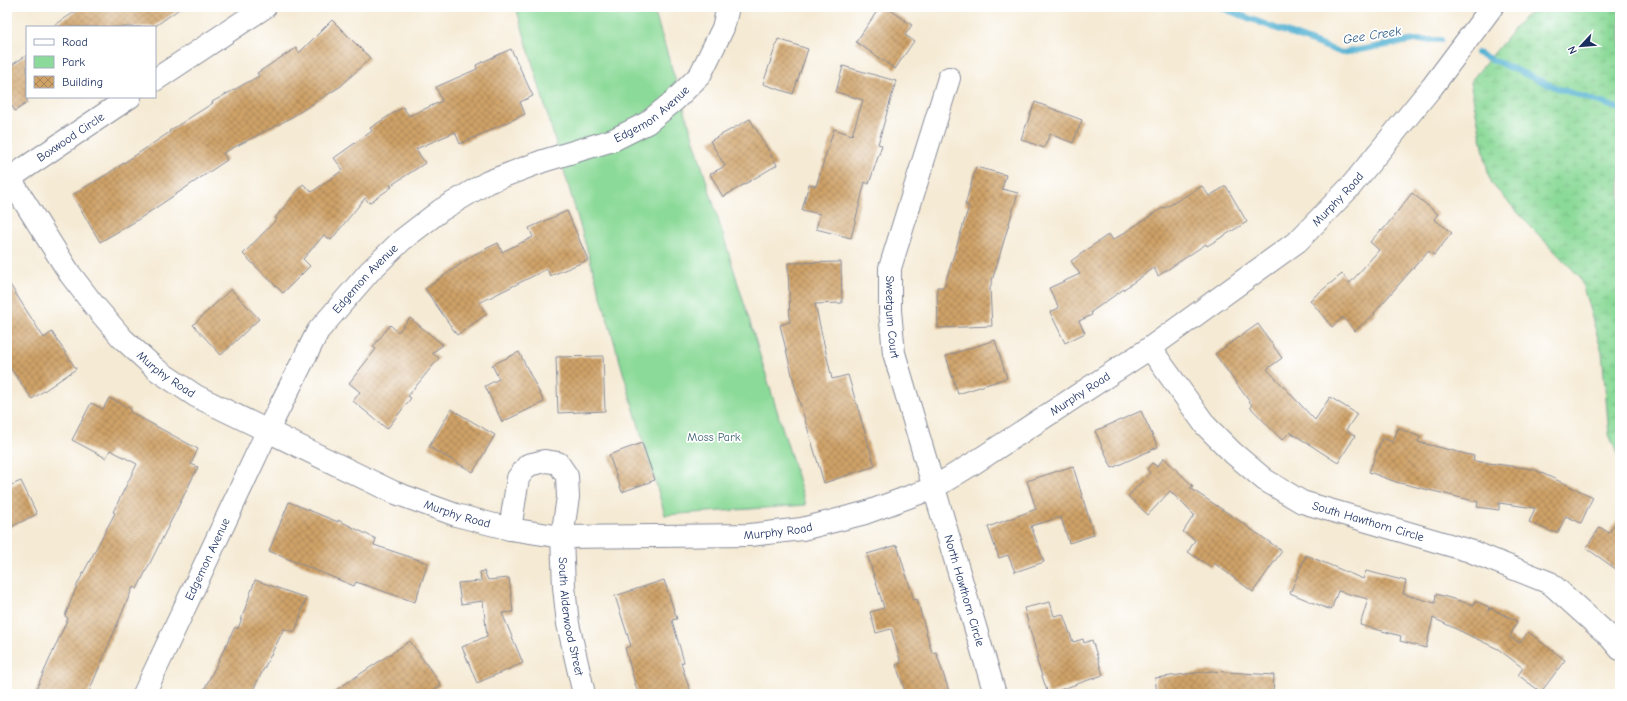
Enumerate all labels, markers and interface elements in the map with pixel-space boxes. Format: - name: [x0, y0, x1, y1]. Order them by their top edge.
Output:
- water label: Gee Creek: [1342, 23, 1403, 47]
- legend: [26, 26, 156, 98]
- north arrow: [1561, 26, 1601, 66]
- text: Road: [62, 35, 88, 49]
- text: N: [1565, 44, 1580, 56]
- text: Park: [62, 55, 85, 69]
- text: Building: [62, 75, 103, 89]
- street label: Edgemon Avenue: [612, 83, 692, 145]
- street label: Boxwood Circle: [34, 109, 107, 165]
- street label: Murphy Road: [1309, 169, 1366, 229]
- street label: Edgemon Avenue: [329, 241, 401, 316]
- street label: Sweetgum Court: [883, 275, 902, 361]
- street label: Murphy Road: [134, 348, 198, 400]
- street label: Murphy Road: [1047, 369, 1113, 419]
- park label: Moss Park: [687, 430, 741, 444]
- street label: Murphy Road: [422, 497, 492, 531]
- street label: South Hawthorn Circle: [1311, 498, 1426, 544]
- street label: Edgemon Avenue: [182, 516, 233, 603]
- street label: Murphy Road: [744, 520, 814, 542]
- street label: North Hawthorn Circle: [941, 533, 988, 648]
- street label: South Alderwood Street: [556, 557, 587, 678]

